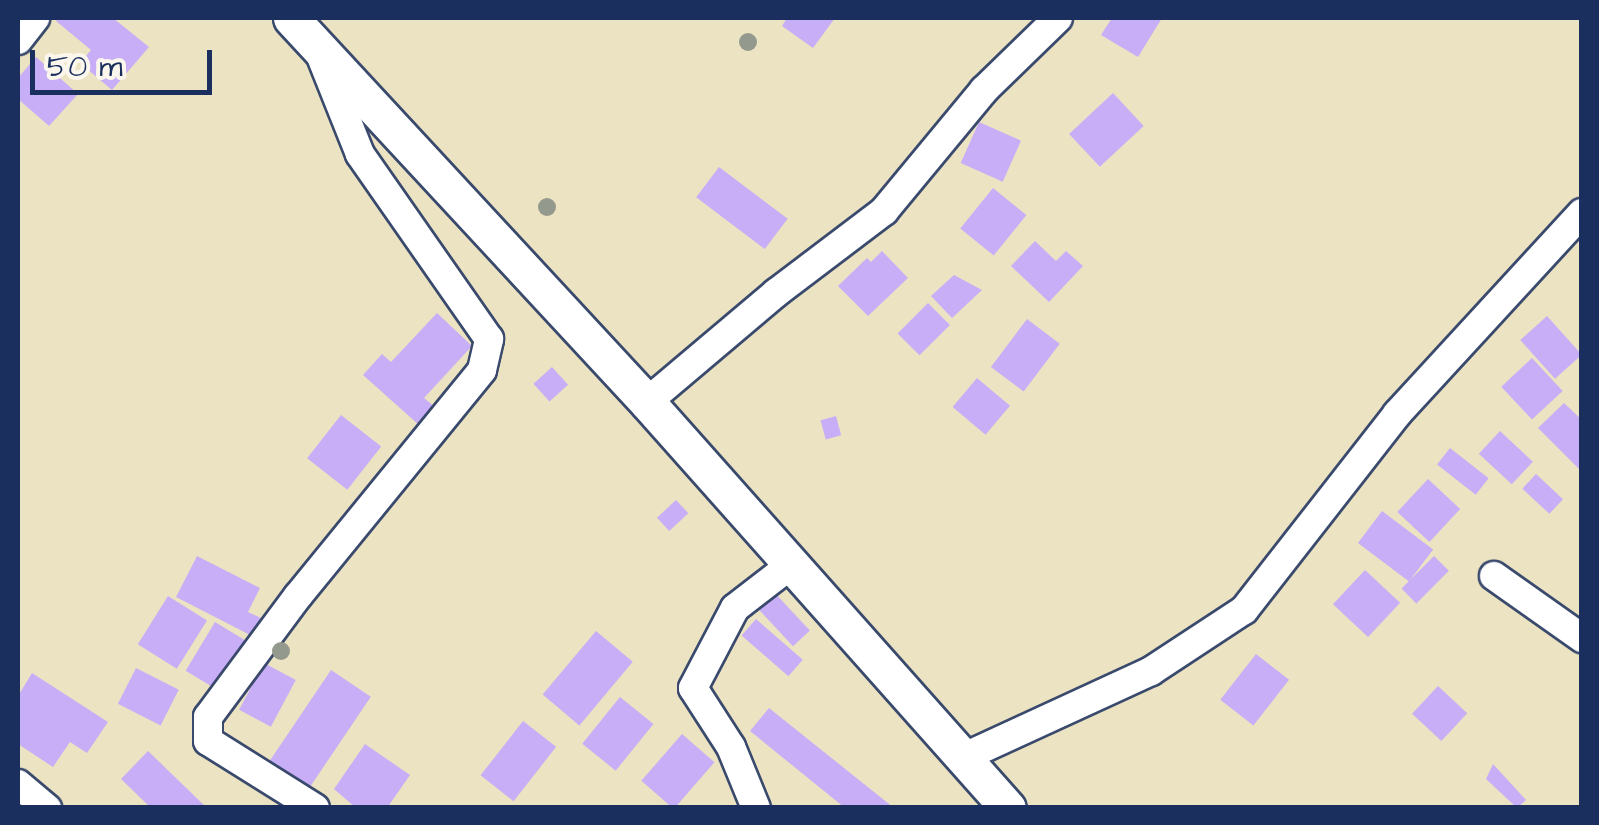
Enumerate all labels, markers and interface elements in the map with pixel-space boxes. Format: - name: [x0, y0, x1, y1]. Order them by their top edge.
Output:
- scale bar: [35, 30, 218, 92]
- text: 50 m: [47, 46, 123, 88]

